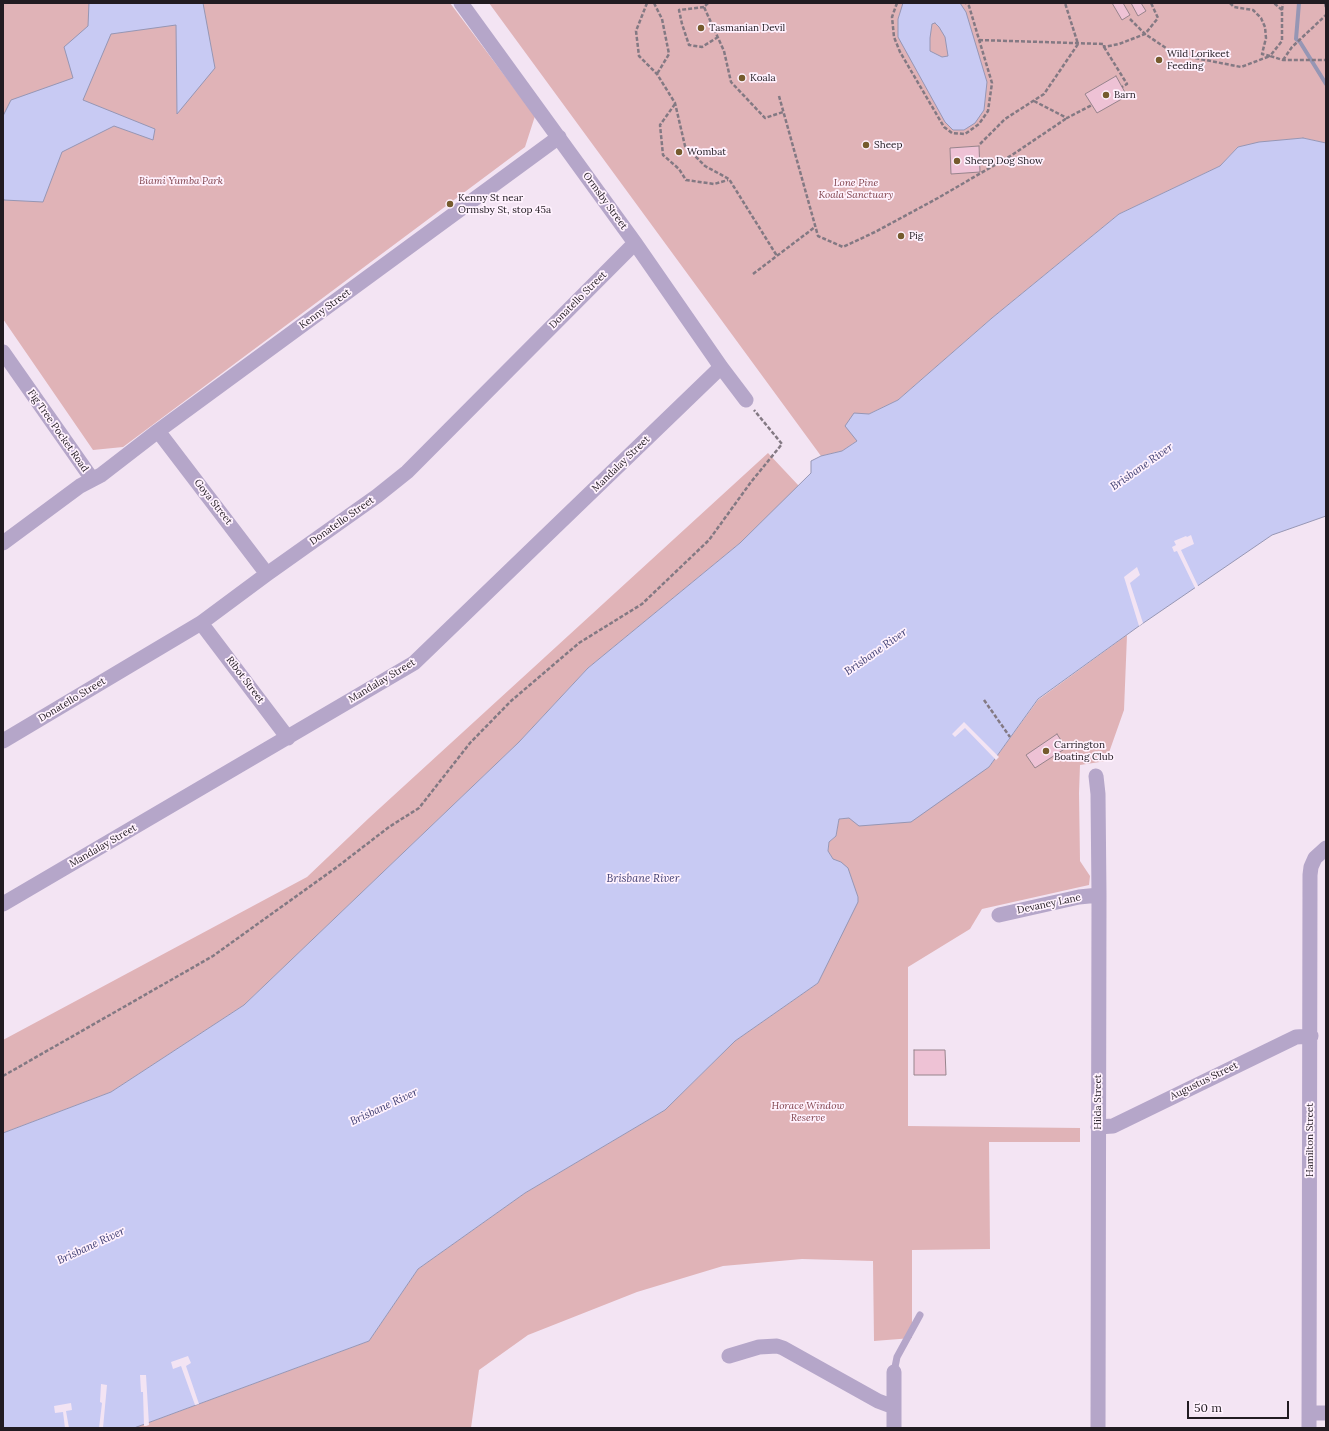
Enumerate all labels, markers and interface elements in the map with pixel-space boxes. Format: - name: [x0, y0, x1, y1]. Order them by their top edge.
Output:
- place label: Tasmanian Devil: [709, 22, 785, 34]
- marker: Tasmanian Devil: [696, 23, 706, 33]
- place label: Wild Lorikeet Feeding: [1167, 48, 1230, 72]
- marker: Wild Lorikeet Feeding: [1154, 55, 1164, 65]
- place label: Koala: [750, 72, 776, 84]
- marker: Koala: [737, 73, 747, 83]
- place label: Barn: [1114, 89, 1136, 101]
- marker: Barn: [1101, 90, 1111, 100]
- place label: Sheep: [874, 139, 902, 151]
- marker: Sheep: [861, 140, 871, 150]
- place label: Wombat: [687, 146, 726, 158]
- marker: Wombat: [674, 147, 684, 157]
- place label: Sheep Dog Show: [965, 155, 1043, 167]
- marker: Sheep Dog Show: [952, 156, 962, 166]
- street label: Ormsby Street: [580, 170, 630, 232]
- park label: Biami Yumba Park: [139, 175, 223, 187]
- park label: Lone Pine Koala Sanctuary: [819, 177, 893, 200]
- place label: Kenny St near Ormsby St, stop 45a: [458, 192, 551, 216]
- marker: Kenny St near Ormsby St, stop 45a: [445, 199, 455, 209]
- place label: Pig: [909, 230, 923, 242]
- marker: Pig: [896, 231, 906, 241]
- street label: Donatello Street: [547, 269, 609, 331]
- street label: Kenny Street: [297, 286, 353, 332]
- street label: Fig Tree Pocket Road: [25, 387, 91, 475]
- street label: Mandalay Street: [590, 433, 652, 495]
- water label: Brisbane River: [1108, 441, 1176, 493]
- street label: Goya Street: [191, 477, 235, 527]
- street label: Donatello Street: [307, 494, 377, 548]
- water label: Brisbane River: [842, 626, 910, 678]
- street label: Ribot Street: [223, 654, 267, 706]
- street label: Mandalay Street: [347, 656, 417, 706]
- street label: Donatello Street: [36, 675, 108, 725]
- place label: Carrington Boating Club: [1054, 739, 1114, 762]
- marker: Carrington Boating Club: [1041, 746, 1051, 756]
- street label: Mandalay Street: [67, 822, 139, 870]
- water label: Brisbane River: [606, 872, 680, 886]
- street label: Devaney Lane: [1016, 891, 1082, 917]
- street label: Augustus Street: [1168, 1059, 1240, 1103]
- street label: Hilda Street: [1092, 1074, 1104, 1130]
- water label: Brisbane River: [348, 1086, 420, 1128]
- park label: Horace Window Reserve: [772, 1100, 844, 1124]
- street label: Hamilton Street: [1304, 1103, 1316, 1177]
- water label: Brisbane River: [55, 1225, 127, 1267]
- scale bar: [1189, 1393, 1291, 1419]
- text: 50 m: [1194, 1400, 1222, 1415]

